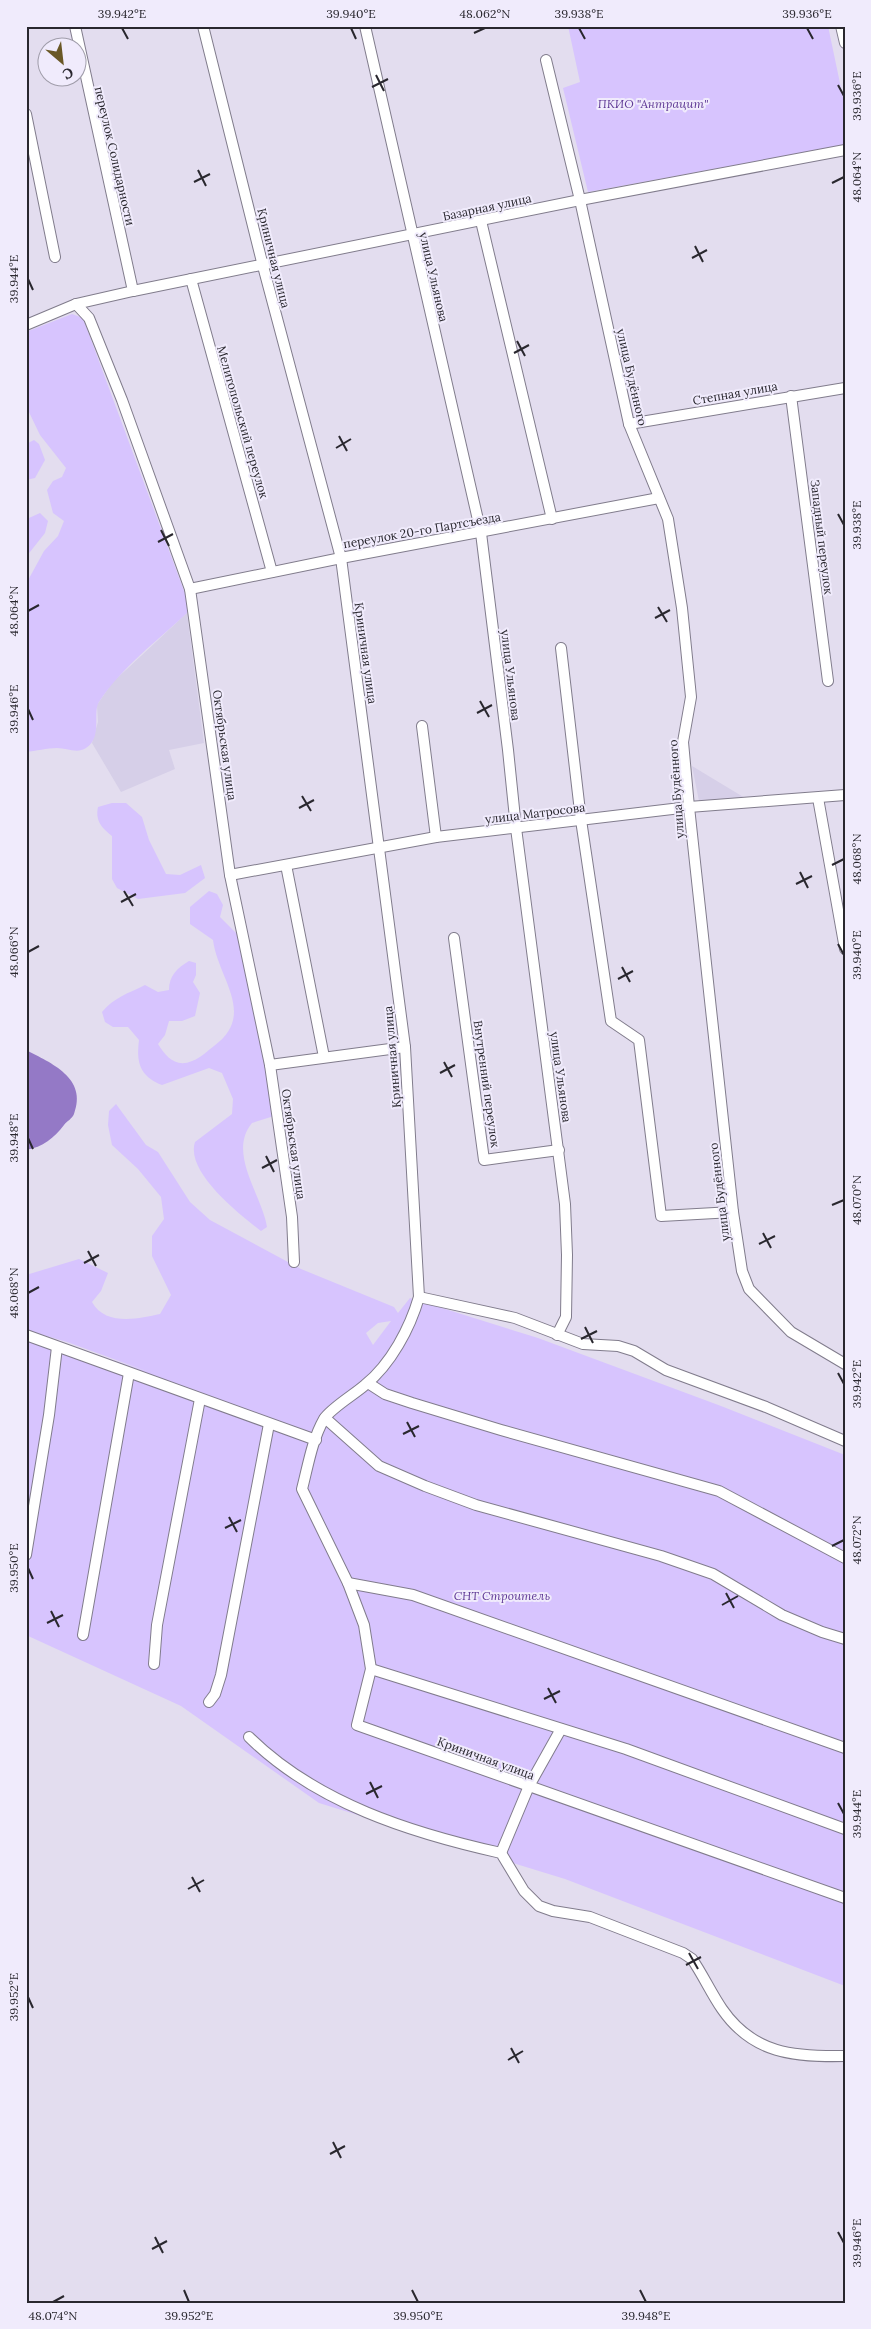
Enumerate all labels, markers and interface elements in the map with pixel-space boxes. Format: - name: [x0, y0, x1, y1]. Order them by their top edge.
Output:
- text: 39.942°E: [98, 6, 146, 21]
- text: 39.940°E: [326, 6, 376, 21]
- text: 48.062°N: [460, 6, 510, 21]
- text: 39.938°E: [554, 6, 604, 21]
- text: 39.936°E: [782, 6, 832, 21]
- north arrow: [38, 38, 88, 88]
- text: С: [59, 63, 77, 84]
- text: 39.936°E: [849, 71, 864, 121]
- street label: переулок Солидарности: [92, 85, 138, 227]
- park label: ПКИО "Антрацит": [598, 96, 708, 111]
- text: 48.064°N: [849, 152, 864, 202]
- street label: Базарная улица: [441, 190, 533, 224]
- street label: Криничная улица: [254, 206, 294, 310]
- street label: улица Ульянова: [416, 231, 452, 323]
- text: 39.944°E: [6, 255, 21, 303]
- street label: улица Будённого: [614, 327, 650, 427]
- street label: Мелитопольский переулок: [214, 344, 272, 501]
- street label: Степная улица: [691, 378, 779, 408]
- street label: Западный переулок: [808, 479, 837, 596]
- text: 39.938°E: [849, 500, 864, 550]
- street label: переулок 20-го Партсъезда: [342, 509, 502, 551]
- text: 48.064°N: [6, 586, 21, 636]
- street label: Криничная улица: [351, 601, 381, 705]
- street label: улица Ульянова: [498, 629, 524, 721]
- text: 39.946°E: [6, 684, 21, 734]
- street label: Октябрьская улица: [210, 689, 240, 801]
- street label: улица Будённого: [665, 739, 687, 839]
- street label: улица Матросова: [484, 799, 586, 827]
- text: 48.068°N: [849, 833, 864, 885]
- text: 48.066°N: [6, 926, 21, 978]
- text: 39.940°E: [849, 930, 864, 980]
- street label: Криничная улица: [380, 1005, 404, 1109]
- street label: Внутренний переулок: [471, 1019, 503, 1149]
- street label: улица Ульянова: [547, 1031, 575, 1123]
- street label: Октябрьская улица: [279, 1088, 309, 1200]
- text: 39.948°E: [6, 1114, 21, 1162]
- street label: улица Будённого: [706, 1142, 732, 1242]
- text: 48.070°N: [849, 1175, 864, 1225]
- text: 48.068°N: [6, 1267, 21, 1319]
- text: 39.942°E: [849, 1360, 864, 1408]
- text: 48.072°N: [849, 1515, 864, 1565]
- text: 39.950°E: [6, 1543, 21, 1593]
- park label: СНТ Строитель: [454, 1588, 550, 1603]
- street label: Криничная улица: [435, 1733, 537, 1783]
- text: 39.944°E: [849, 1790, 864, 1838]
- text: 39.952°E: [6, 1973, 21, 2021]
- text: 39.946°E: [849, 2218, 864, 2268]
- text: 48.074°N: [29, 2308, 77, 2323]
- text: 39.952°E: [165, 2308, 213, 2323]
- text: 39.950°E: [393, 2308, 443, 2323]
- text: 39.948°E: [622, 2308, 670, 2323]

